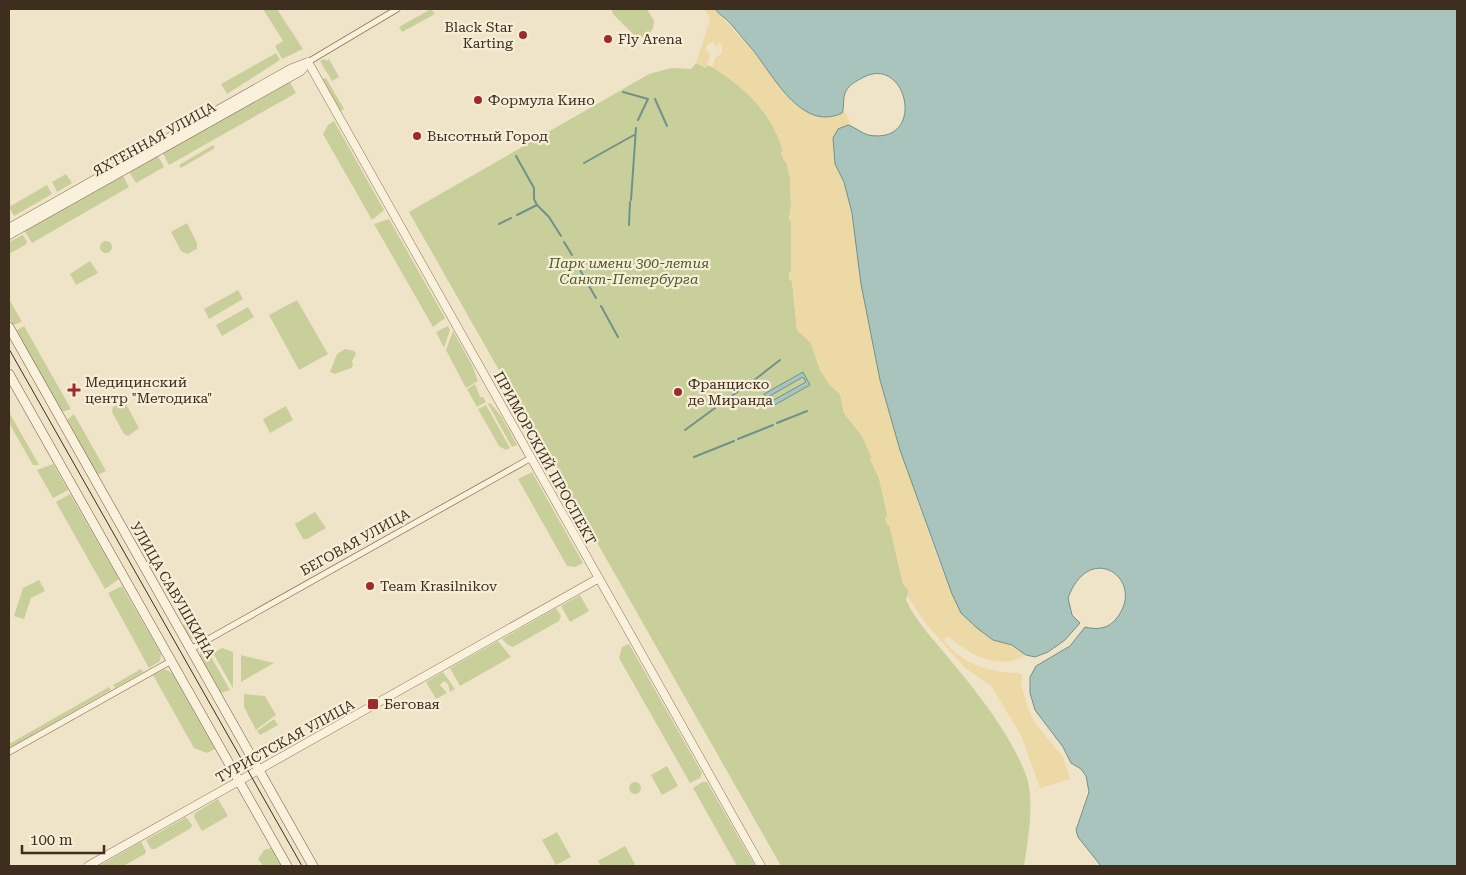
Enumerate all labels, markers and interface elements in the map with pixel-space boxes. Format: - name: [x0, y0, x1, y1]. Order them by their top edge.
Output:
- place label: Black Star Karting: [444, 19, 513, 51]
- marker: Black Star Karting: [517, 29, 529, 41]
- place label: Fly Arena: [618, 31, 683, 47]
- marker: Fly Arena: [602, 33, 614, 45]
- place label: Формула Кино: [488, 92, 595, 108]
- marker: Формула Кино: [472, 94, 484, 106]
- street label: ЯХТЕННАЯ УЛИЦА: [90, 98, 218, 179]
- place label: Высотный Город: [427, 128, 548, 144]
- marker: Высотный Город: [411, 130, 423, 142]
- park label: Парк имени 300-летия Санкт-Петербурга: [548, 255, 709, 287]
- street label: ПРИМОРСКИЙ ПРОСПЕКТ: [491, 369, 599, 547]
- place label: Медицинский центр "Методика": [85, 374, 212, 406]
- place label: Франциско де Миранда: [688, 376, 773, 408]
- marker: Медицинский центр "Методика": [67, 383, 81, 397]
- marker: Франциско де Миранда: [672, 386, 684, 398]
- street label: БЕГОВАЯ УЛИЦА: [298, 505, 413, 579]
- street label: УЛИЦА САВУШКИНА: [127, 519, 219, 661]
- place label: Team Krasilnikov: [380, 578, 498, 594]
- marker: Team Krasilnikov: [364, 580, 376, 592]
- street label: ТУРИСТСКАЯ УЛИЦА: [213, 696, 357, 786]
- place label: Беговая: [384, 696, 440, 712]
- marker: Беговая: [366, 697, 380, 711]
- scale bar: [22, 822, 105, 854]
- text: 100 m: [30, 831, 73, 849]

